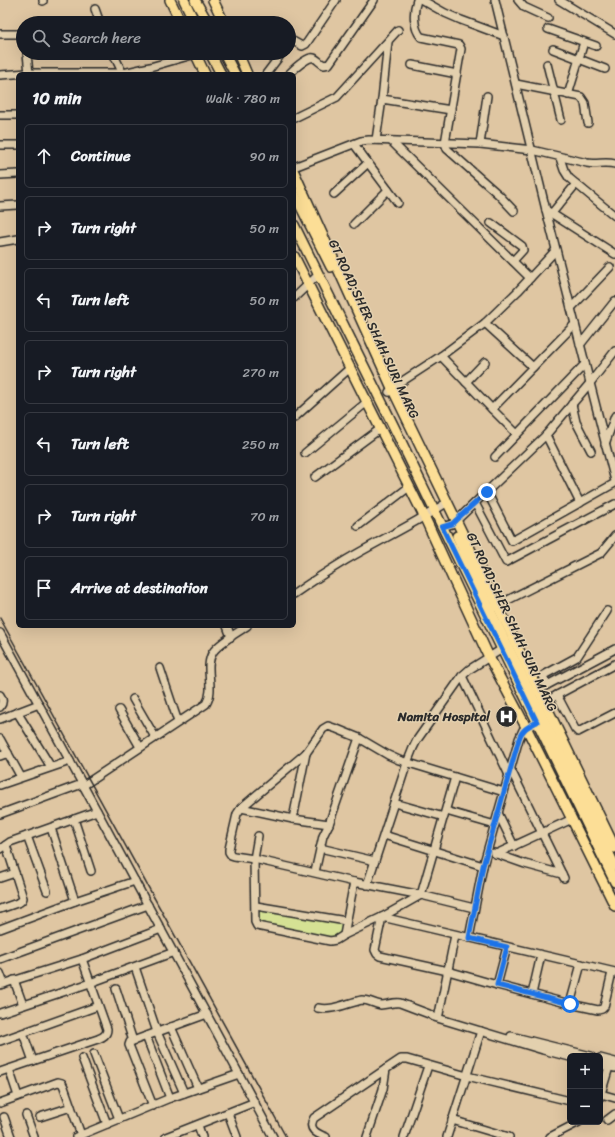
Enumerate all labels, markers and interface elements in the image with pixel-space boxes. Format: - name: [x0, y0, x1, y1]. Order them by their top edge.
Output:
- search box: [16, 16, 296, 60]
- text: Search here: [62, 25, 141, 51]
- icon: search: [30, 27, 52, 49]
- text: 10 min: [32, 83, 81, 113]
- text: Walk · 780 m: [206, 87, 280, 110]
- text: Continue: [71, 143, 131, 169]
- icon: ahead: [33, 145, 55, 167]
- text: 90 m: [249, 145, 279, 168]
- text: Turn right: [71, 215, 136, 241]
- icon: right: [33, 217, 55, 239]
- text: 50 m: [249, 217, 279, 240]
- street label: GT ROAD;SHER SHAH SURI MARG: [322, 235, 426, 423]
- text: Turn left: [71, 287, 129, 313]
- icon: left: [33, 289, 55, 311]
- text: 50 m: [249, 289, 279, 312]
- text: Turn right: [71, 359, 136, 385]
- icon: right: [33, 361, 55, 383]
- text: 270 m: [242, 361, 279, 384]
- text: Turn left: [71, 431, 129, 457]
- icon: left: [33, 433, 55, 455]
- text: 250 m: [242, 433, 279, 456]
- route end: [478, 483, 496, 501]
- text: Turn right: [71, 503, 136, 529]
- icon: right: [33, 505, 55, 527]
- text: 70 m: [250, 505, 279, 528]
- street label: GT ROAD;SHER SHAH SURI MARG: [460, 528, 564, 716]
- text: Arrive at destination: [71, 575, 208, 601]
- icon: arrive: [33, 577, 55, 599]
- hospital icon: Namita Hospital: [493, 703, 519, 729]
- place label: Namita Hospital: [397, 705, 491, 728]
- route start: [561, 995, 579, 1013]
- map controls: [567, 1053, 603, 1125]
- button: +: [567, 1053, 603, 1089]
- button: −: [567, 1089, 603, 1125]

